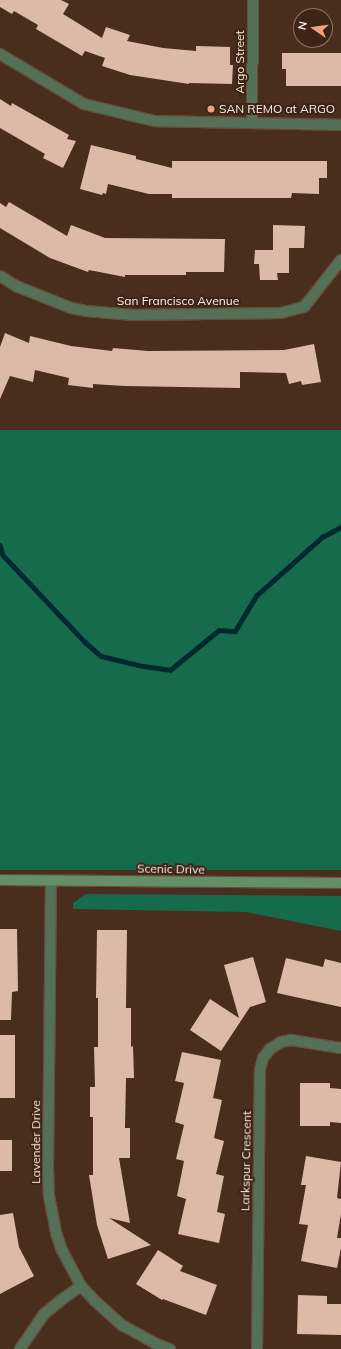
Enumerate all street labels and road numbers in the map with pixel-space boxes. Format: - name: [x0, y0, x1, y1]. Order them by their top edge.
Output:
- street label: Argo Street: [233, 30, 247, 94]
- street label: San Francisco Avenue: [117, 294, 239, 308]
- street label: Scenic Drive: [137, 861, 205, 877]
- street label: Lavender Drive: [29, 1100, 43, 1184]
- street label: Larkspur Crescent: [238, 1111, 254, 1211]

